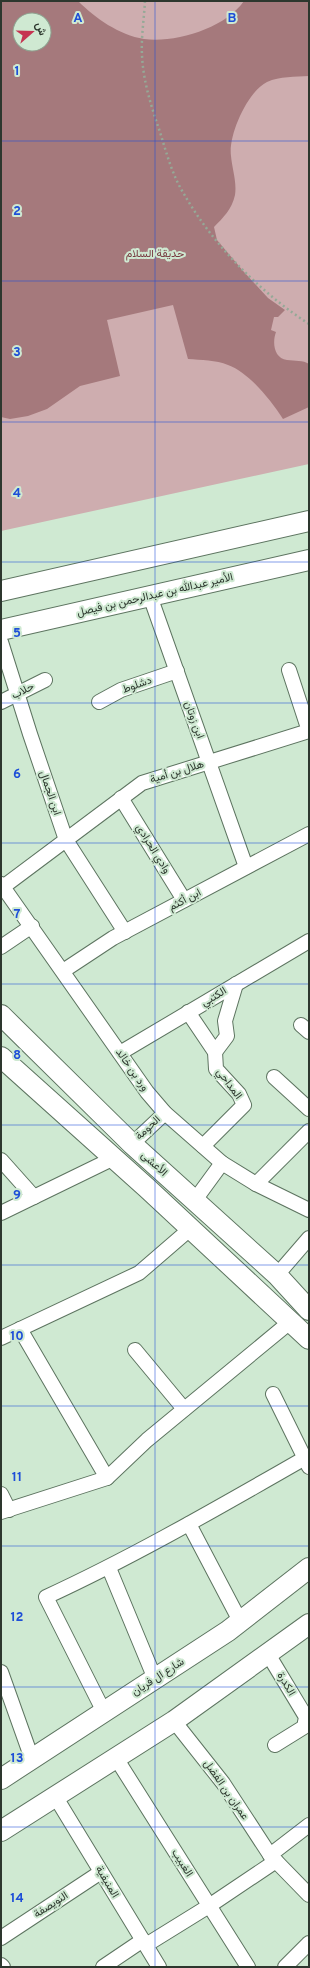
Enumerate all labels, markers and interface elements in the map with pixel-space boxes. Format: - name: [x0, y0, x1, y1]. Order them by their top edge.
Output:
- text: A: [73, 11, 83, 27]
- text: B: [228, 11, 237, 27]
- north arrow: [12, 12, 52, 52]
- text: ش: [32, 20, 49, 38]
- text: 1: [14, 64, 20, 80]
- text: 2: [13, 204, 21, 220]
- park label: حديقة السلام: [126, 247, 184, 261]
- text: 3: [13, 345, 21, 361]
- text: 4: [13, 486, 21, 502]
- street label: الأمير عبدالله بن عبدالرحمن بن فيصل: [76, 570, 234, 620]
- text: 5: [13, 626, 21, 642]
- street label: دشلوط: [120, 673, 154, 697]
- street label: حلاب: [9, 679, 37, 703]
- street label: ابن زوتان: [181, 699, 207, 741]
- street label: هلال بن أمية: [148, 757, 206, 787]
- text: 6: [13, 767, 21, 783]
- street label: ابن الجمال: [36, 769, 64, 817]
- street label: وادي الحرادي: [131, 822, 174, 877]
- street label: ابن أكثم: [166, 886, 204, 914]
- text: 7: [14, 907, 21, 923]
- street label: الكتبي: [199, 984, 230, 1012]
- street label: ورد بن خالد: [112, 1046, 152, 1094]
- text: 8: [13, 1048, 21, 1064]
- street label: المداحي: [211, 1066, 245, 1103]
- street label: الحومة: [132, 1113, 164, 1143]
- street label: الأعشى: [138, 1148, 170, 1180]
- text: 9: [13, 1188, 21, 1204]
- text: 10: [10, 1329, 24, 1345]
- text: 11: [12, 1470, 22, 1486]
- text: 12: [10, 1610, 24, 1626]
- street label: شارع ال فريان: [129, 1655, 187, 1699]
- street label: الكدرة: [274, 1670, 298, 1698]
- text: 13: [11, 1751, 24, 1767]
- street label: عمران بن الفضل: [200, 1757, 252, 1823]
- street label: الغبيب: [168, 1847, 196, 1879]
- street label: المنيفية: [92, 1863, 122, 1901]
- street label: النويصفة: [31, 1889, 71, 1921]
- text: 14: [10, 1891, 24, 1907]

